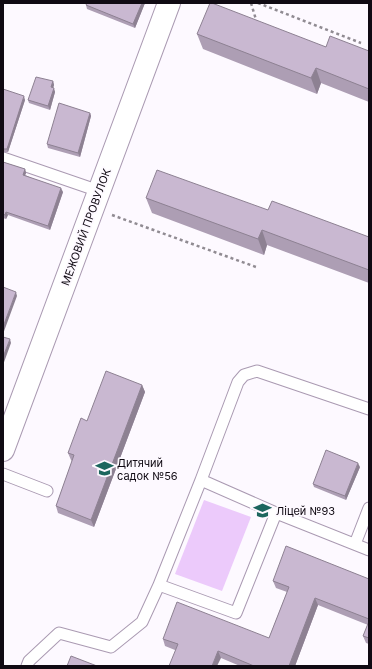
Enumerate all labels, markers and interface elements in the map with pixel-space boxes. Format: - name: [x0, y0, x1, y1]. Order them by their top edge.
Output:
- street label: МЕЖОВИЙ ПРОВУЛОК: [58, 166, 114, 288]
- place label: Дитячий садок №56: [117, 456, 178, 483]
- school or university icon: Дитячий садок №56: [94, 459, 114, 479]
- school or university icon: Ліцей №93: [253, 501, 273, 521]
- place label: Ліцей №93: [276, 504, 335, 518]

